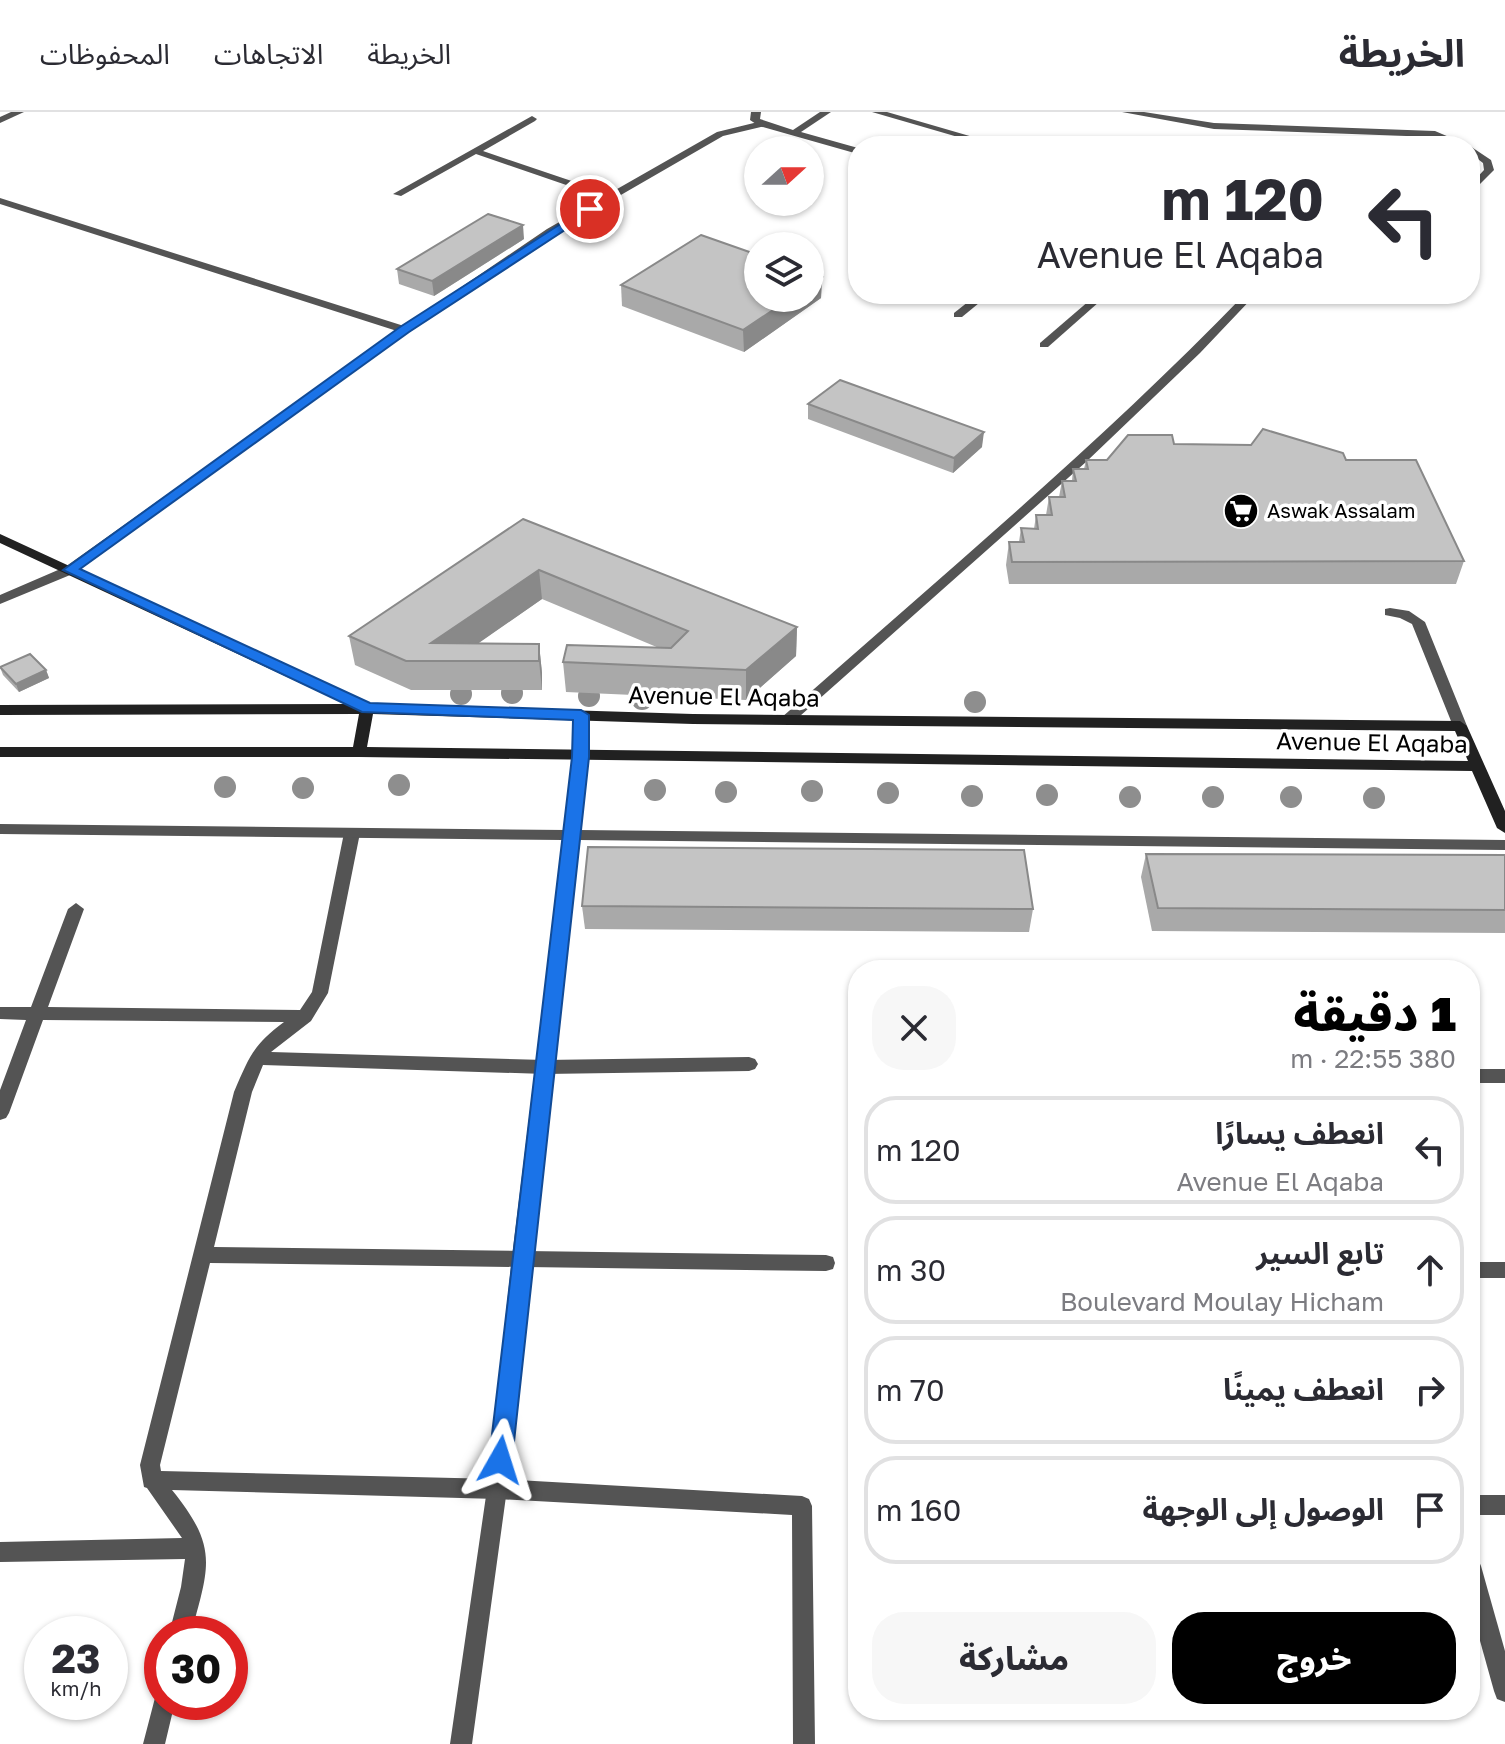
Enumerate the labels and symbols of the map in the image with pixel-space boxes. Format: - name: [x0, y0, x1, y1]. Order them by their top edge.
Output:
- north arrow: [744, 136, 824, 216]
- pin: [556, 175, 624, 243]
- supermarket icon: Aswak Assalam: [1222, 492, 1260, 530]
- place label: Aswak Assalam: [1267, 498, 1416, 522]
- street label: Avenue El Aqaba: [628, 679, 820, 712]
- street label: Avenue El Aqaba: [1276, 725, 1468, 758]
- position arrow: [458, 1418, 542, 1502]
- speed limit sign: 30: [144, 1616, 248, 1720]

